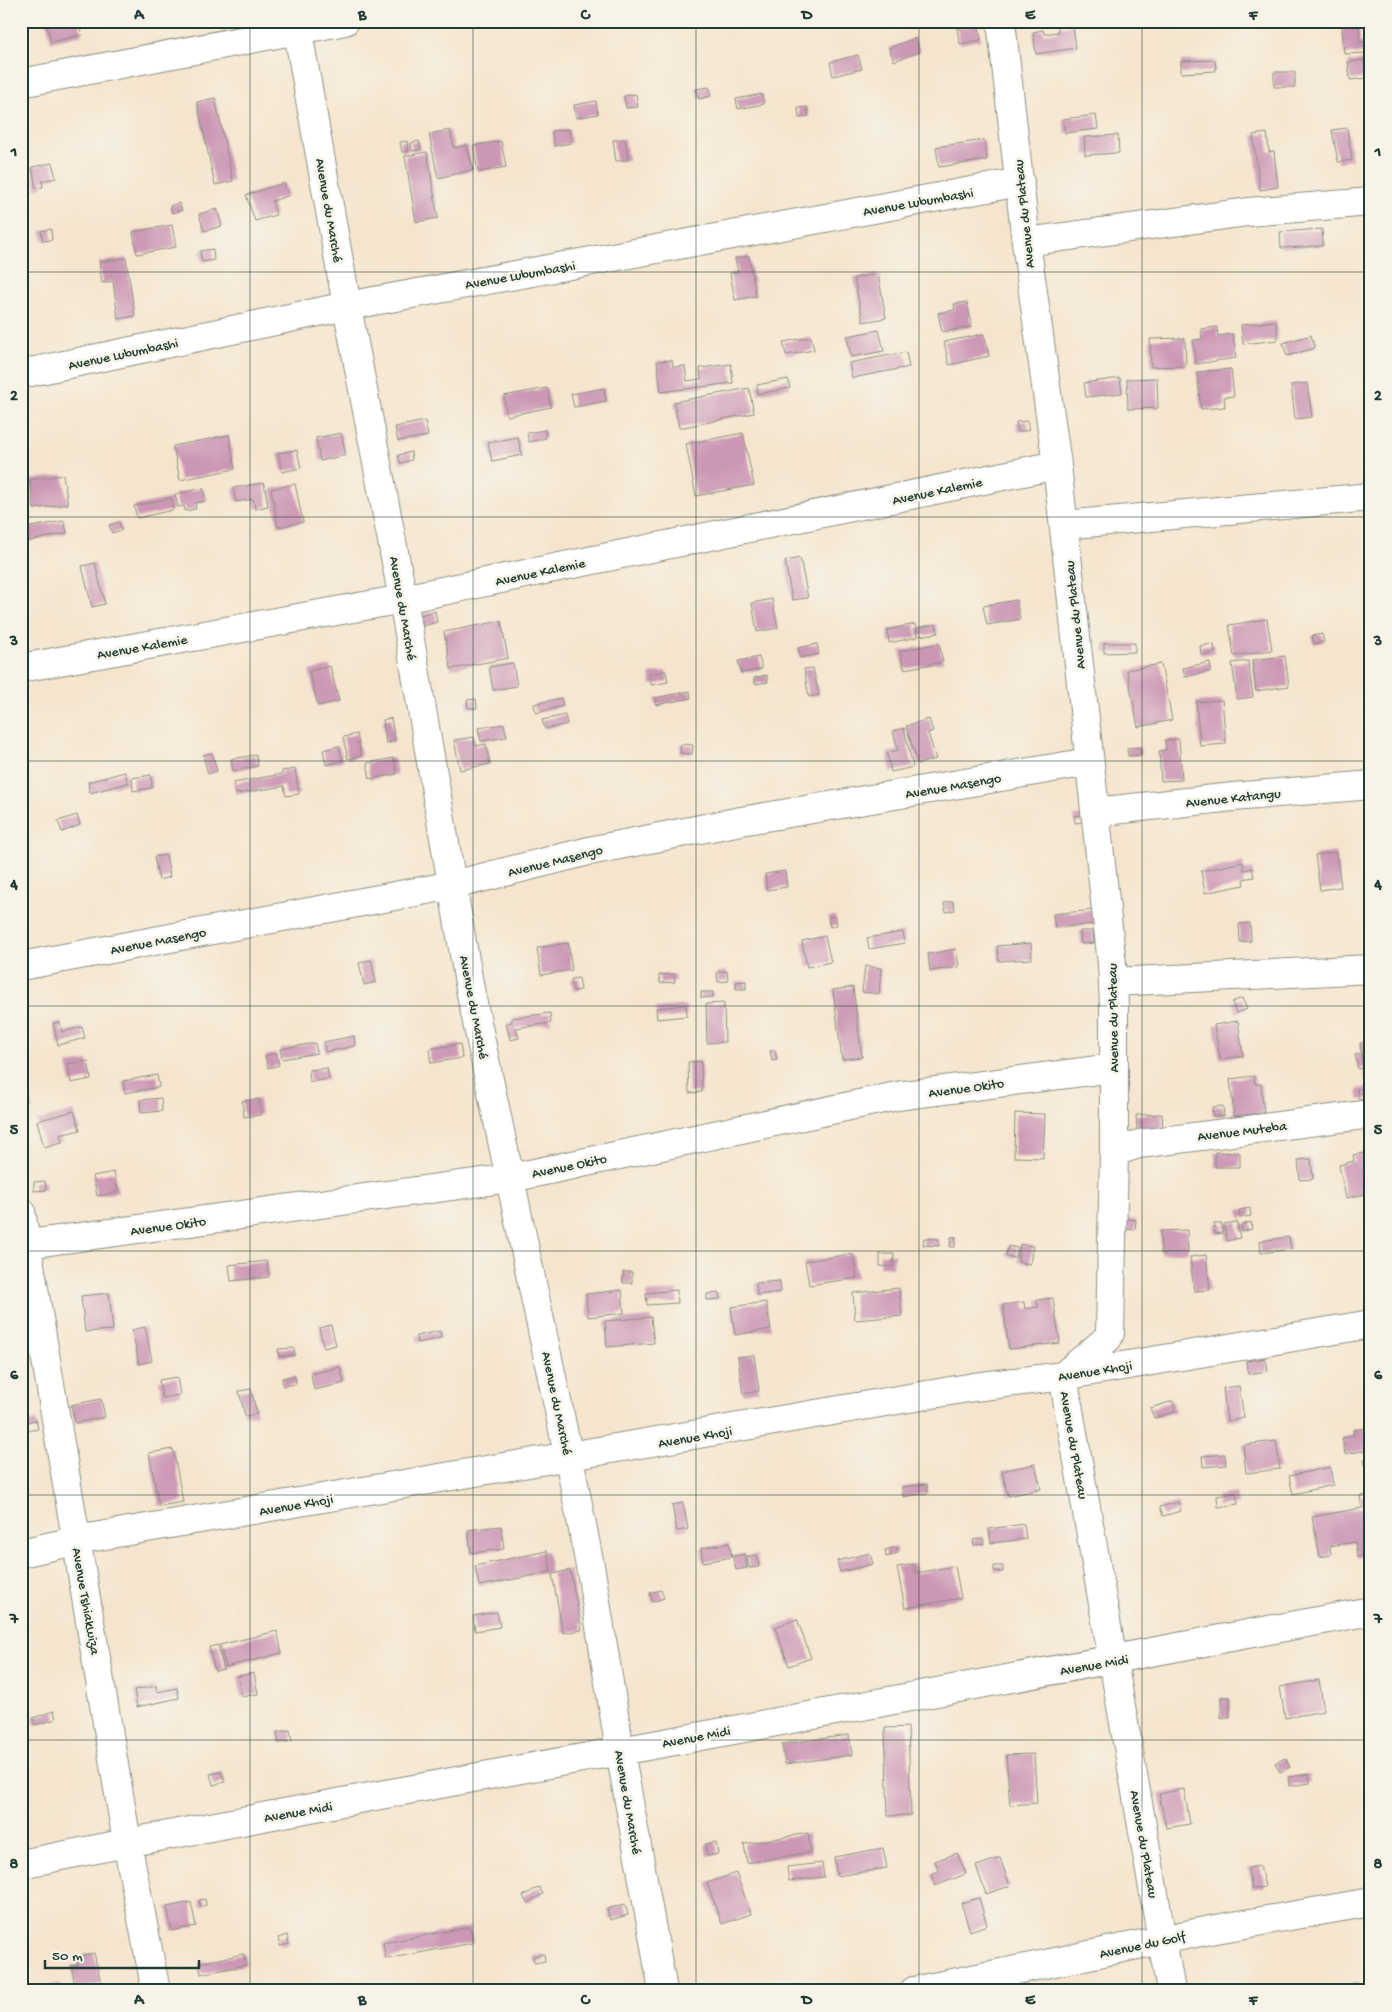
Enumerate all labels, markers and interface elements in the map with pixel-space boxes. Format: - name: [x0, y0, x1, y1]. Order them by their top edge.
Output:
- text: A: [133, 7, 145, 26]
- text: B: [357, 7, 367, 26]
- text: C: [580, 7, 591, 26]
- text: D: [800, 7, 813, 26]
- text: E: [1025, 7, 1036, 26]
- text: F: [1248, 7, 1259, 26]
- text: 1: [10, 144, 17, 163]
- text: 1: [1374, 144, 1381, 163]
- street label: Avenue du Marché: [310, 157, 345, 265]
- street label: Avenue du Plateau: [1011, 158, 1040, 269]
- street label: Avenue Lubumbashi: [862, 185, 975, 222]
- street label: Avenue Lubumbashi: [464, 258, 577, 295]
- street label: Avenue Lubumbashi: [67, 335, 180, 375]
- text: 2: [10, 388, 18, 407]
- text: 2: [1374, 388, 1382, 407]
- street label: Avenue Kalemie: [891, 474, 985, 510]
- street label: Avenue du Marché: [384, 555, 419, 663]
- street label: Avenue Kalemie: [494, 555, 588, 591]
- street label: Avenue du Plateau: [1062, 559, 1091, 670]
- street label: Avenue Kalemie: [96, 632, 190, 665]
- text: 3: [9, 633, 18, 652]
- text: 3: [1373, 633, 1382, 652]
- street label: Avenue Masengo: [904, 771, 1003, 804]
- street label: Avenue Katangu: [1185, 786, 1282, 813]
- street label: Avenue Masengo: [506, 842, 605, 882]
- text: 4: [9, 877, 18, 896]
- text: 4: [1373, 877, 1382, 896]
- street label: Avenue Masengo: [109, 925, 208, 960]
- street label: Avenue du Marché: [454, 954, 491, 1062]
- street label: Avenue du Plateau: [1105, 963, 1124, 1073]
- street label: Avenue Okito: [927, 1076, 1005, 1103]
- street label: Avenue Muteba: [1197, 1118, 1289, 1146]
- text: 5: [10, 1122, 19, 1141]
- text: 5: [1374, 1122, 1383, 1141]
- street label: Avenue Okito: [531, 1151, 609, 1184]
- street label: Avenue Okito: [129, 1214, 207, 1241]
- street label: Avenue du Marché: [536, 1350, 575, 1458]
- street label: Avenue Khoji: [1057, 1358, 1134, 1387]
- text: 6: [10, 1367, 19, 1386]
- text: 6: [1374, 1367, 1383, 1386]
- street label: Avenue du Plateau: [1055, 1390, 1090, 1501]
- street label: Avenue Khoji: [657, 1424, 734, 1453]
- street label: Avenue Khoji: [258, 1492, 335, 1521]
- street label: Avenue Tshiakwiza: [67, 1547, 103, 1657]
- text: 7: [9, 1611, 19, 1630]
- text: 7: [1373, 1611, 1383, 1630]
- street label: Avenue Midi: [1059, 1652, 1130, 1681]
- street label: Avenue Midi: [661, 1723, 732, 1753]
- street label: Avenue du Marché: [609, 1749, 644, 1857]
- street label: Avenue du Plateau: [1125, 1789, 1160, 1900]
- street label: Avenue Midi: [263, 1799, 334, 1828]
- text: 8: [10, 1856, 19, 1875]
- text: 8: [1374, 1856, 1383, 1875]
- street label: Avenue du Golf: [1098, 1929, 1188, 1964]
- scale bar: [45, 1937, 199, 1969]
- text: 50 m: [52, 1948, 83, 1966]
- text: A: [133, 1992, 145, 2011]
- text: B: [357, 1992, 367, 2011]
- text: C: [580, 1992, 591, 2011]
- text: D: [800, 1992, 813, 2011]
- text: E: [1025, 1992, 1036, 2011]
- text: F: [1248, 1992, 1259, 2011]

